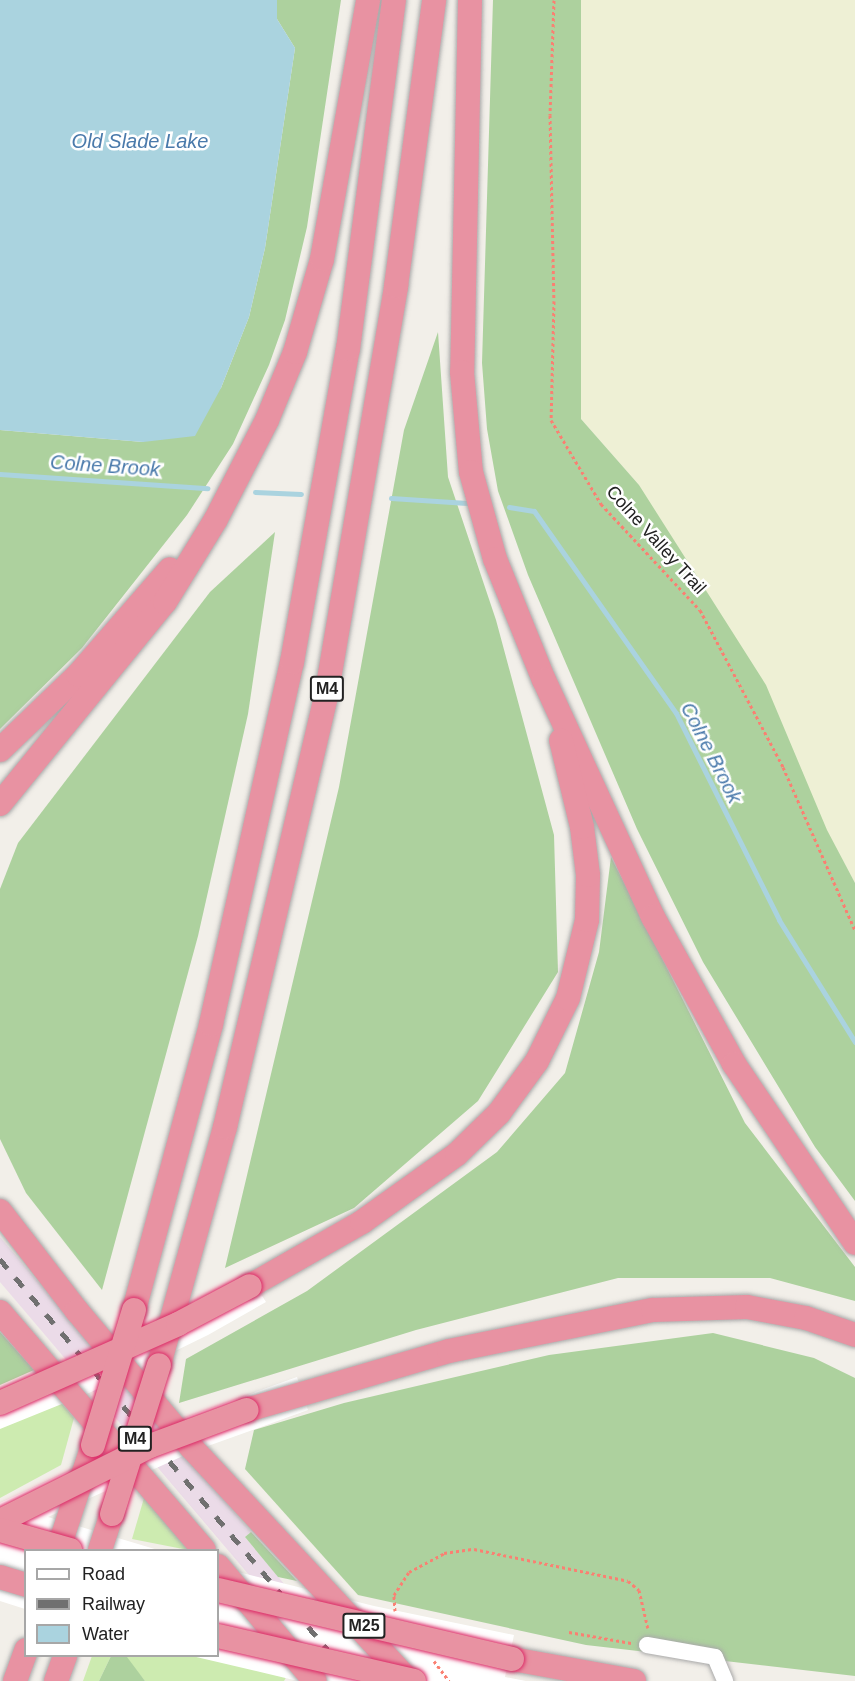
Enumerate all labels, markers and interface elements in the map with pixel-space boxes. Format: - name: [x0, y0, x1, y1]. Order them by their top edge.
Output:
- water label: Old Slade Lake: [72, 129, 208, 153]
- water label: Colne Brook: [49, 450, 161, 482]
- street label: Colne Valley Trail: [601, 481, 711, 599]
- road number: M4: [309, 676, 345, 702]
- water label: Colne Brook: [675, 699, 747, 807]
- road number: M4: [117, 1426, 153, 1452]
- legend: [24, 1549, 219, 1657]
- text: Road: [82, 1564, 125, 1584]
- text: Railway: [82, 1594, 145, 1614]
- road number: M25: [342, 1613, 386, 1639]
- text: Water: [82, 1624, 129, 1644]

